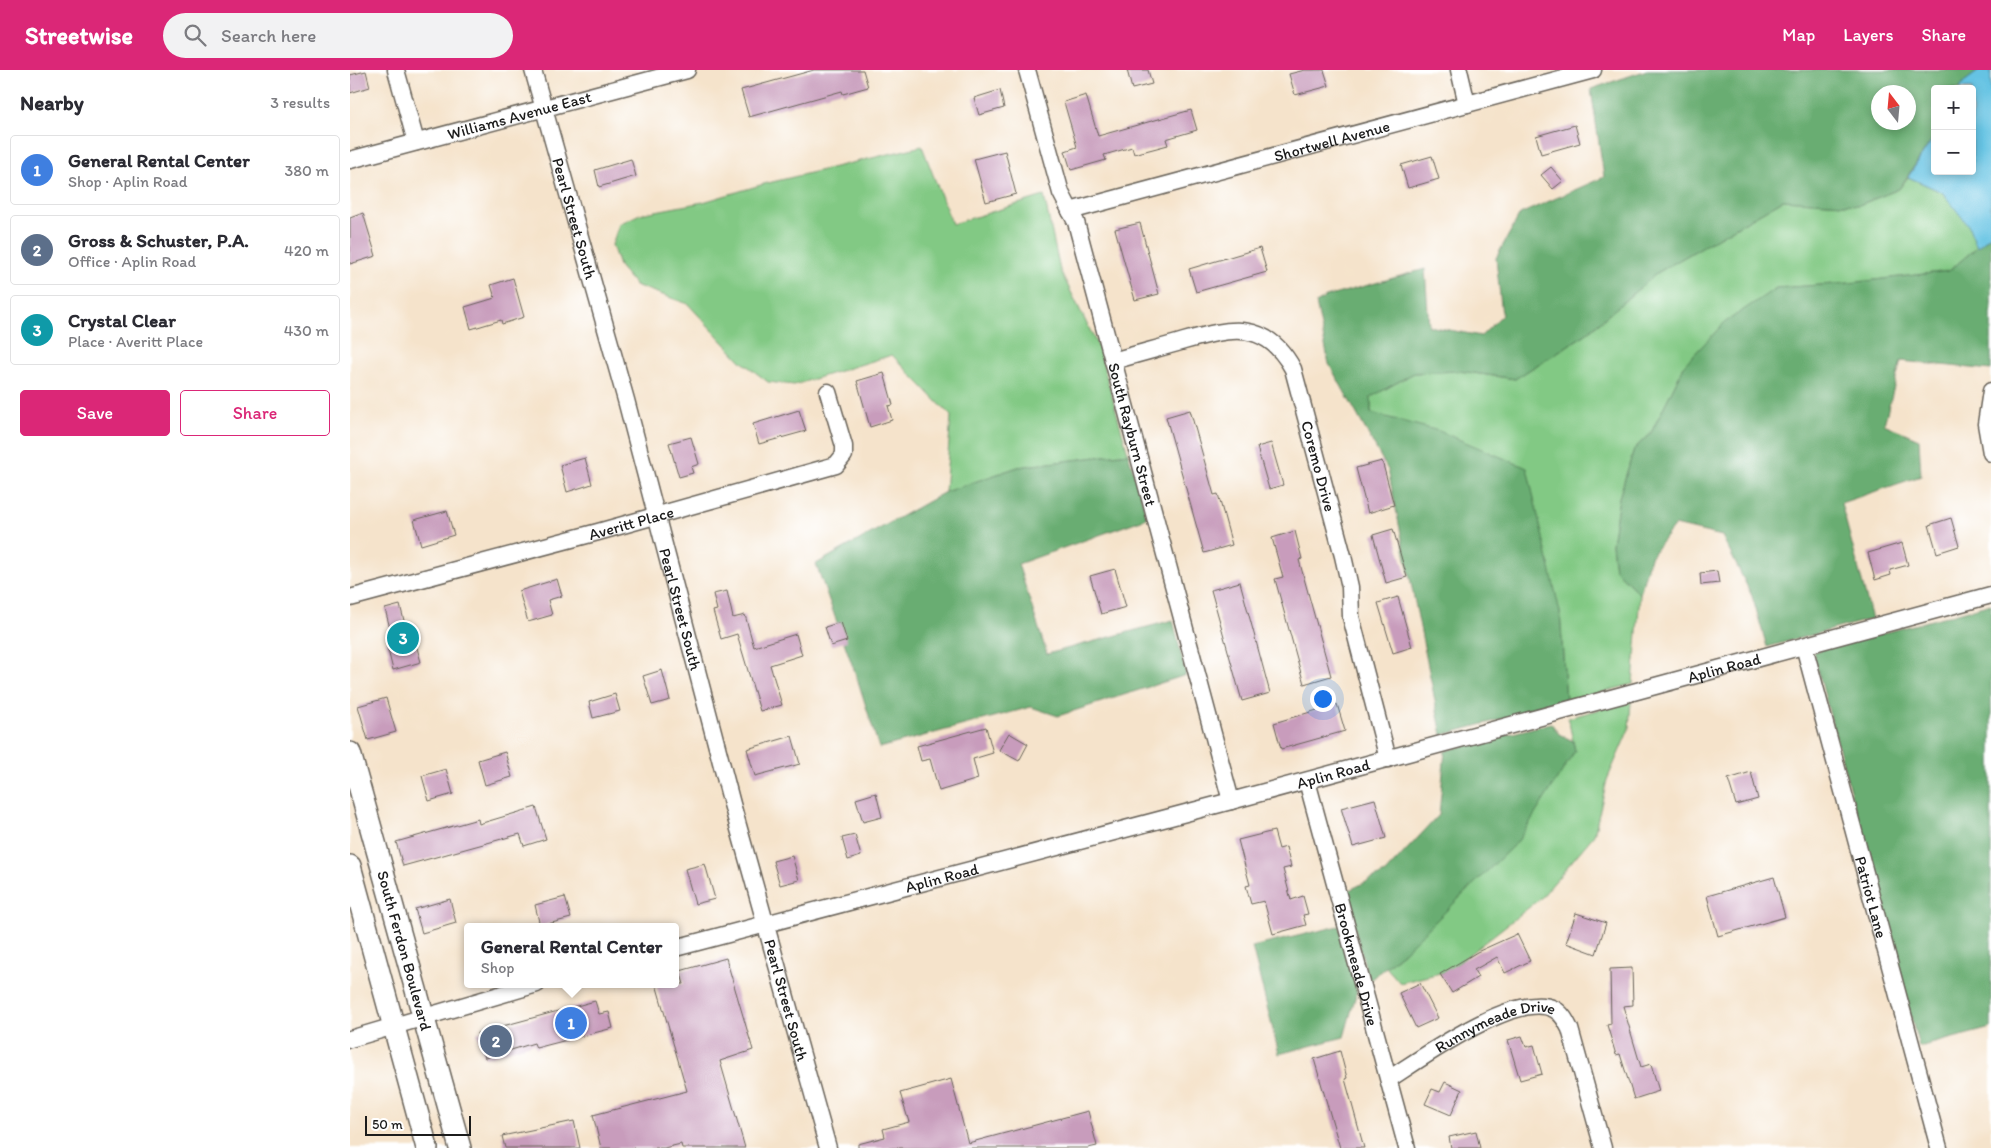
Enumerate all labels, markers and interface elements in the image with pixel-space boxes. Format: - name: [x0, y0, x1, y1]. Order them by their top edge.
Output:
- search box: [163, 13, 513, 58]
- text: Streetwise: [25, 21, 133, 50]
- icon: search: [181, 21, 209, 49]
- text: Search here: [221, 24, 316, 47]
- text: Map: [1782, 24, 1815, 46]
- text: Layers: [1843, 24, 1893, 46]
- text: Share: [1921, 24, 1966, 46]
- north arrow: [1871, 85, 1916, 130]
- map controls: [1931, 85, 1976, 175]
- button: +: [1931, 85, 1976, 130]
- street label: Williams Avenue East: [445, 87, 593, 144]
- text: Nearby: [20, 90, 84, 115]
- text: 3 results: [270, 93, 330, 112]
- street label: Shortwell Avenue: [1272, 116, 1392, 166]
- button: −: [1931, 130, 1976, 175]
- text: General Rental Center: [68, 149, 250, 172]
- street label: Pearl Street South: [548, 155, 601, 282]
- text: 1: [33, 161, 41, 180]
- text: 380 m: [285, 161, 329, 180]
- text: Shop · Aplin Road: [68, 172, 188, 191]
- text: Gross & Schuster, P.A.: [68, 229, 249, 252]
- text: 2: [33, 241, 41, 260]
- text: 420 m: [284, 241, 329, 260]
- text: Office · Aplin Road: [68, 252, 196, 271]
- text: Crystal Clear: [68, 309, 176, 332]
- text: 3: [33, 321, 41, 340]
- text: 430 m: [284, 321, 329, 340]
- text: Place · Averitt Place: [68, 332, 203, 351]
- street label: South Rayburn Street: [1104, 361, 1161, 508]
- button: Save: [20, 390, 170, 436]
- button: Share: [180, 390, 330, 436]
- street label: Coremo Drive: [1297, 419, 1340, 514]
- street label: Averitt Place: [587, 502, 676, 544]
- street label: Pearl Street South: [655, 546, 706, 673]
- pin: 3: [387, 619, 419, 657]
- street label: Aplin Road: [1686, 649, 1763, 687]
- your location: [1310, 686, 1336, 712]
- street label: Aplin Road: [1295, 755, 1372, 793]
- street label: Patriot Lane: [1851, 854, 1891, 940]
- street label: Aplin Road: [903, 859, 981, 897]
- street label: South Ferdon Boulevard: [373, 869, 436, 1033]
- street label: Brookmeade Drive: [1331, 901, 1382, 1028]
- popup: [464, 923, 679, 988]
- text: General Rental Center: [481, 935, 662, 958]
- street label: Pearl Street South: [760, 937, 812, 1064]
- text: Shop: [481, 958, 514, 977]
- street label: Runnymeade Drive: [1432, 997, 1559, 1057]
- pin: 1: [555, 1004, 587, 1042]
- pin: 2: [480, 1022, 512, 1060]
- scale bar: [365, 1113, 471, 1136]
- text: 50 m: [372, 1116, 403, 1133]

